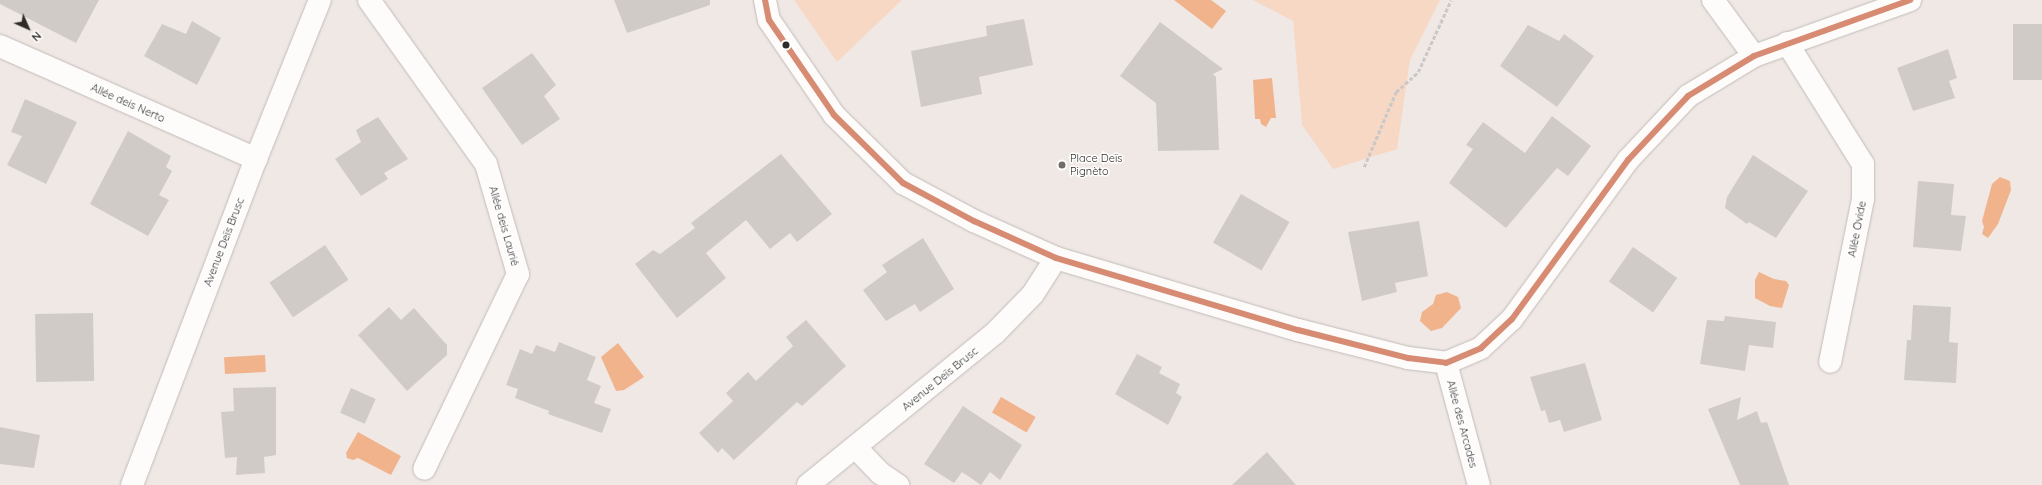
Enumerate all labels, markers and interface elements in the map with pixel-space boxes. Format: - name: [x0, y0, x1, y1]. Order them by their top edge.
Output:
- north arrow: [8, 8, 48, 48]
- text: N: [29, 29, 44, 44]
- unlabelled marker: [781, 40, 791, 50]
- street label: Allée deis Nerto: [89, 81, 167, 125]
- place label: Place Deïs Pignèto: [1070, 152, 1122, 178]
- marker: Place Deïs Pignèto: [1057, 160, 1067, 170]
- street label: Allée deis Laurié: [486, 185, 522, 267]
- street label: Avenue Deïs Brusc: [201, 196, 247, 288]
- street label: Allée Ovide: [1845, 200, 1869, 258]
- street label: Avenue Deïs Brusc: [899, 344, 981, 414]
- street label: Allée des Arcades: [1444, 379, 1480, 469]

